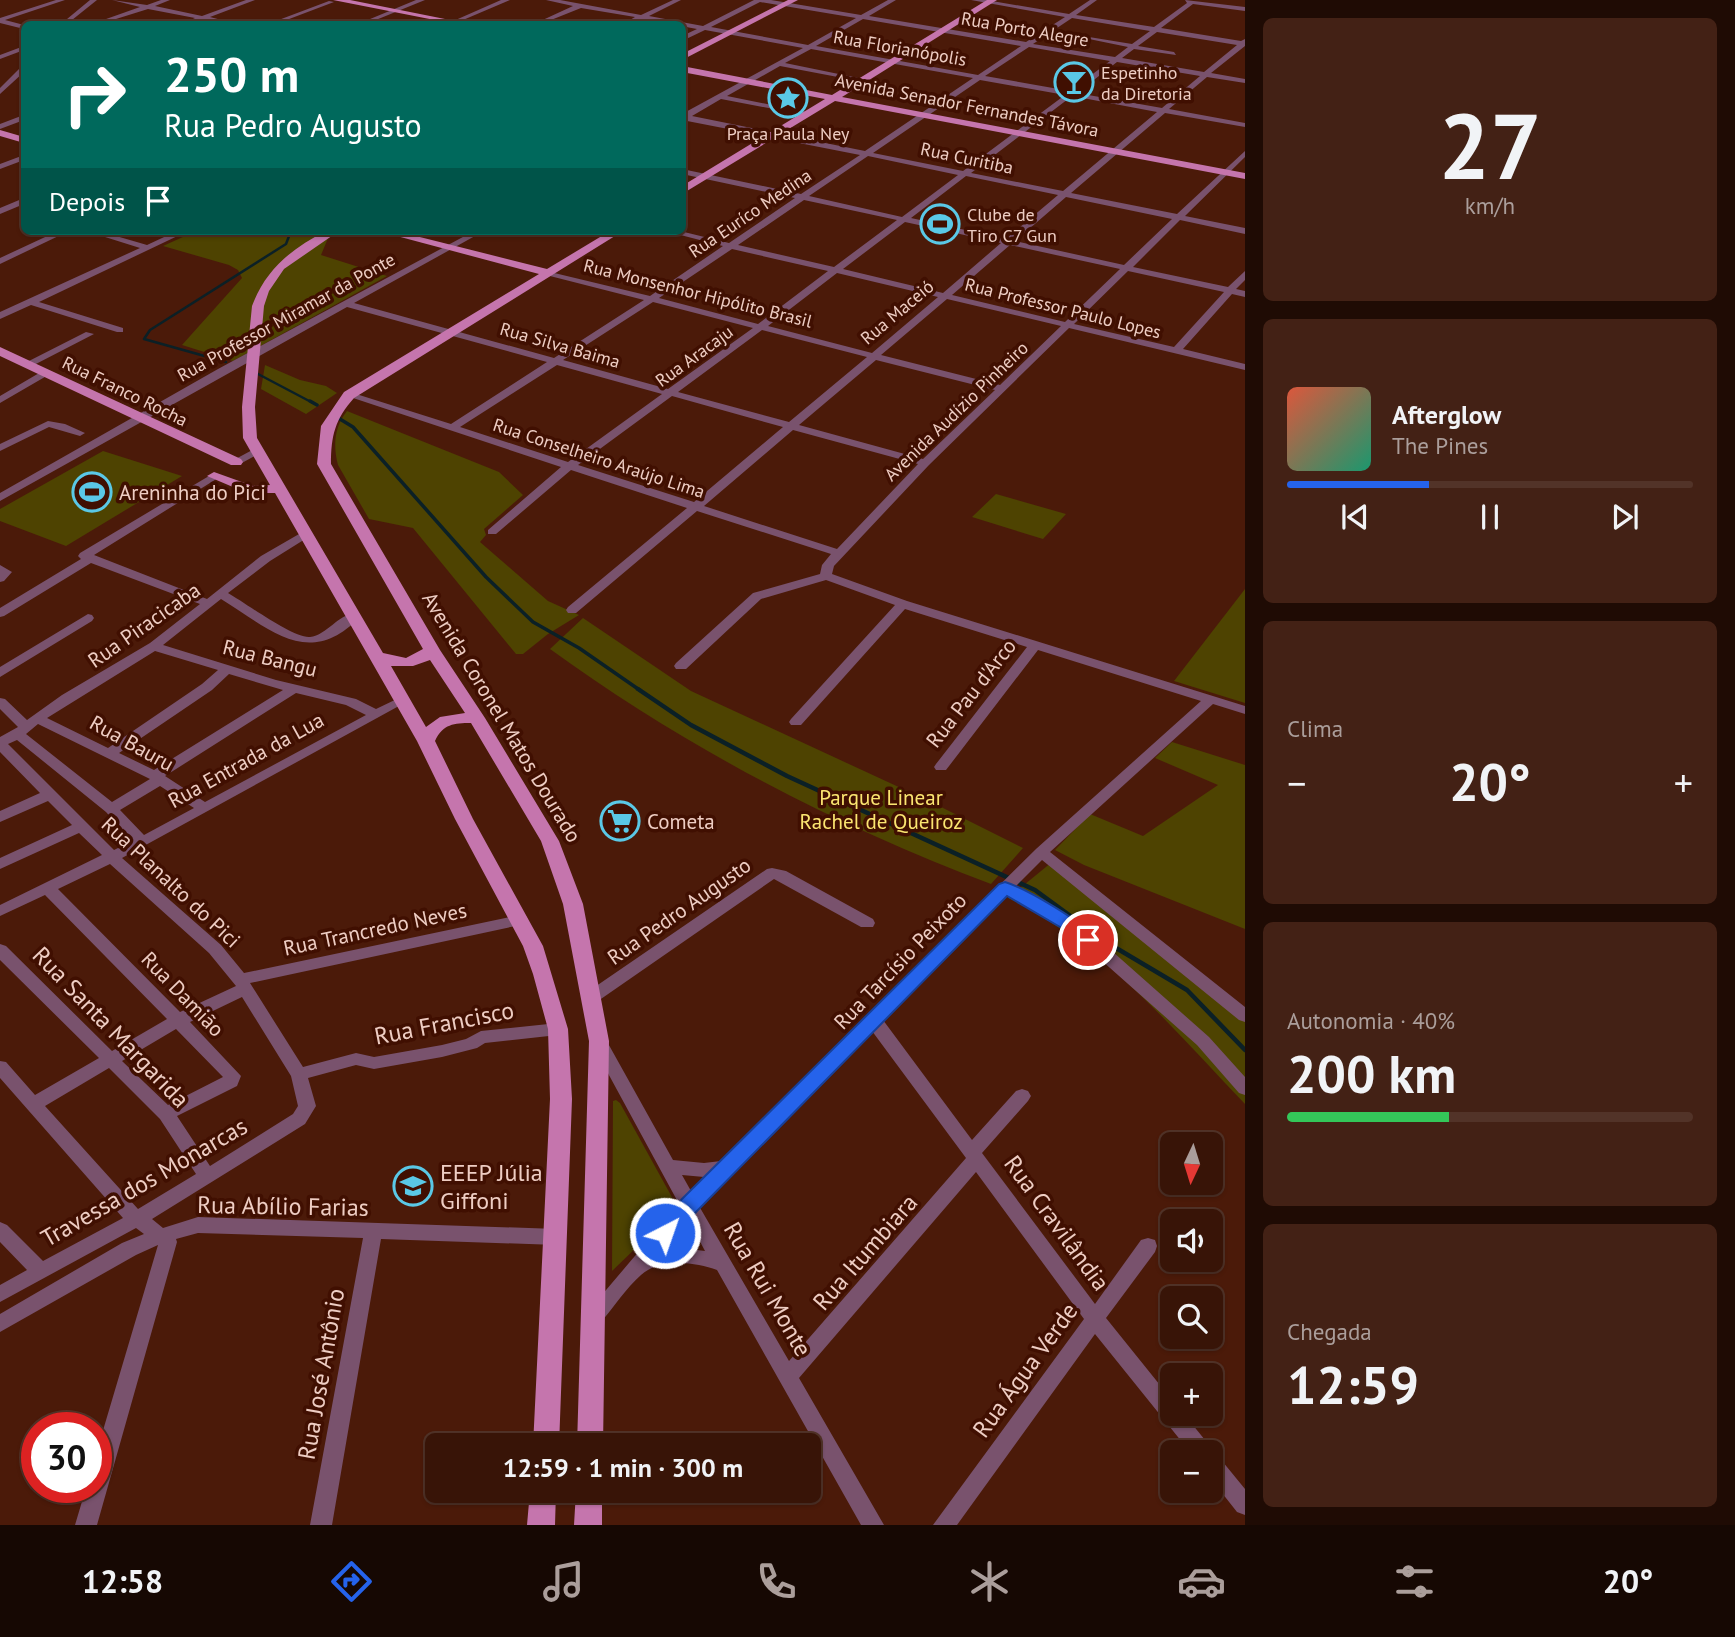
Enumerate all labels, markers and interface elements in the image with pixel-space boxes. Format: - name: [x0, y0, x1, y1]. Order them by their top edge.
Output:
- street label: Rua Porto Alegre: [959, 6, 1091, 52]
- street label: Rua Florianópolis: [832, 25, 968, 71]
- text: 250 m: [164, 42, 299, 106]
- icon: right: [49, 49, 140, 140]
- bar icon: Espetinho da Diretoria: [1053, 61, 1095, 103]
- place label: Espetinho da Diretoria: [1101, 61, 1192, 105]
- street label: Avenida Senador Fernandes Távora: [833, 68, 1101, 142]
- place icon: Praça Paula Ney: [767, 77, 809, 119]
- text: 27: [1438, 86, 1542, 204]
- text: Rua Pedro Augusto: [164, 104, 422, 146]
- place label: Praça Paula Ney: [727, 122, 850, 145]
- street label: Rua Curitiba: [919, 137, 1015, 179]
- street label: Rua Euríco Medina: [684, 163, 816, 263]
- icon: arrive: [139, 182, 177, 220]
- text: Depois: [49, 185, 125, 218]
- text: km/h: [1465, 191, 1515, 220]
- sports icon: Clube de Tiro C7 Gun: [919, 203, 961, 245]
- place label: Clube de Tiro C7 Gun: [967, 203, 1057, 247]
- street label: Rua Professor Miramar da Ponte: [173, 247, 399, 387]
- street label: Rua Monsenhor Hipólito Brasil: [581, 253, 815, 333]
- street label: Rua Professor Paulo Lopes: [962, 272, 1164, 344]
- street label: Rua Maceió: [856, 275, 938, 349]
- street label: Rua Silva Baima: [497, 317, 623, 373]
- street label: Rua Aracaju: [651, 320, 737, 392]
- street label: Avenida Audízio Pinheiro: [879, 336, 1033, 486]
- street label: Rua Franco Rocha: [59, 351, 191, 431]
- text: Afterglow: [1392, 398, 1501, 431]
- street label: Rua Conselheiro Araújo Lima: [490, 413, 708, 503]
- text: The Pines: [1392, 431, 1488, 460]
- sports icon: Areninha do Pici: [71, 471, 113, 513]
- place label: Areninha do Pici: [119, 479, 266, 506]
- icon: previous: [1336, 498, 1374, 536]
- icon: pause: [1471, 498, 1509, 536]
- icon: next: [1606, 498, 1644, 536]
- street label: Rua Piracicaba: [82, 576, 206, 674]
- street label: Avenida Coronel Matos Dourado: [416, 587, 588, 847]
- street label: Rua Bangu: [220, 633, 320, 683]
- street label: Rua Pau d'Arco: [920, 633, 1022, 753]
- street label: Rua Entrada da Lua: [163, 706, 329, 814]
- street label: Rua Bauru: [85, 709, 179, 777]
- text: Clima: [1287, 714, 1343, 743]
- text: 20°: [1449, 748, 1531, 815]
- text: −: [1287, 758, 1306, 807]
- text: +: [1674, 758, 1693, 807]
- park label: Parque Linear Rachel de Queiroz: [799, 784, 963, 835]
- supermarket icon: Cometa: [599, 800, 641, 842]
- place label: Cometa: [647, 808, 715, 835]
- street label: Rua Planalto do Pici: [96, 811, 246, 953]
- street label: Rua Pedro Augusto: [602, 851, 756, 971]
- street label: Rua Tarcísio Peixoto: [828, 887, 972, 1035]
- street label: Rua Trancredo Neves: [281, 896, 469, 962]
- pin: [1058, 910, 1118, 970]
- icon: arrive: [1069, 921, 1107, 959]
- street label: Rua Santa Margarida: [26, 940, 196, 1114]
- street label: Rua Damião: [136, 946, 230, 1042]
- street label: Rua Francisco: [372, 994, 516, 1052]
- text: Autonomia · 40%: [1287, 1006, 1455, 1035]
- text: 200 km: [1287, 1040, 1456, 1107]
- street label: Travessa dos Monarcas: [35, 1110, 253, 1254]
- north arrow: [1160, 1132, 1223, 1195]
- map controls: [1160, 1132, 1223, 1503]
- street label: Rua Cravilândia: [997, 1149, 1117, 1297]
- place label: EEEP Júlia Giffoni: [440, 1157, 543, 1216]
- school or university icon: EEEP Júlia Giffoni: [392, 1165, 434, 1207]
- street label: Rua Itumbiara: [806, 1187, 924, 1317]
- street label: Rua Abílio Farias: [197, 1189, 369, 1223]
- position arrow: [628, 1196, 702, 1270]
- button: sound: [1160, 1209, 1223, 1272]
- street label: Rua Rui Monte: [717, 1216, 819, 1362]
- street label: Rua José Antônio: [291, 1286, 351, 1462]
- button: search: [1160, 1286, 1223, 1349]
- street label: Rua Água Verde: [966, 1296, 1084, 1444]
- text: Chegada: [1287, 1317, 1372, 1346]
- text: 12:59: [1287, 1351, 1419, 1418]
- button: +: [1160, 1363, 1223, 1426]
- speed limit sign: 30: [21, 1412, 112, 1503]
- button: −: [1160, 1440, 1223, 1503]
- text: 12:59 · 1 min · 300 m: [503, 1451, 743, 1484]
- icon: directions: [327, 1557, 376, 1606]
- icon: music: [539, 1557, 588, 1606]
- icon: phone: [752, 1557, 801, 1606]
- icon: climate: [965, 1557, 1014, 1606]
- icon: car: [1177, 1557, 1226, 1606]
- icon: filters: [1390, 1557, 1439, 1606]
- text: 12:58: [82, 1560, 163, 1602]
- text: 20°: [1603, 1560, 1653, 1602]

